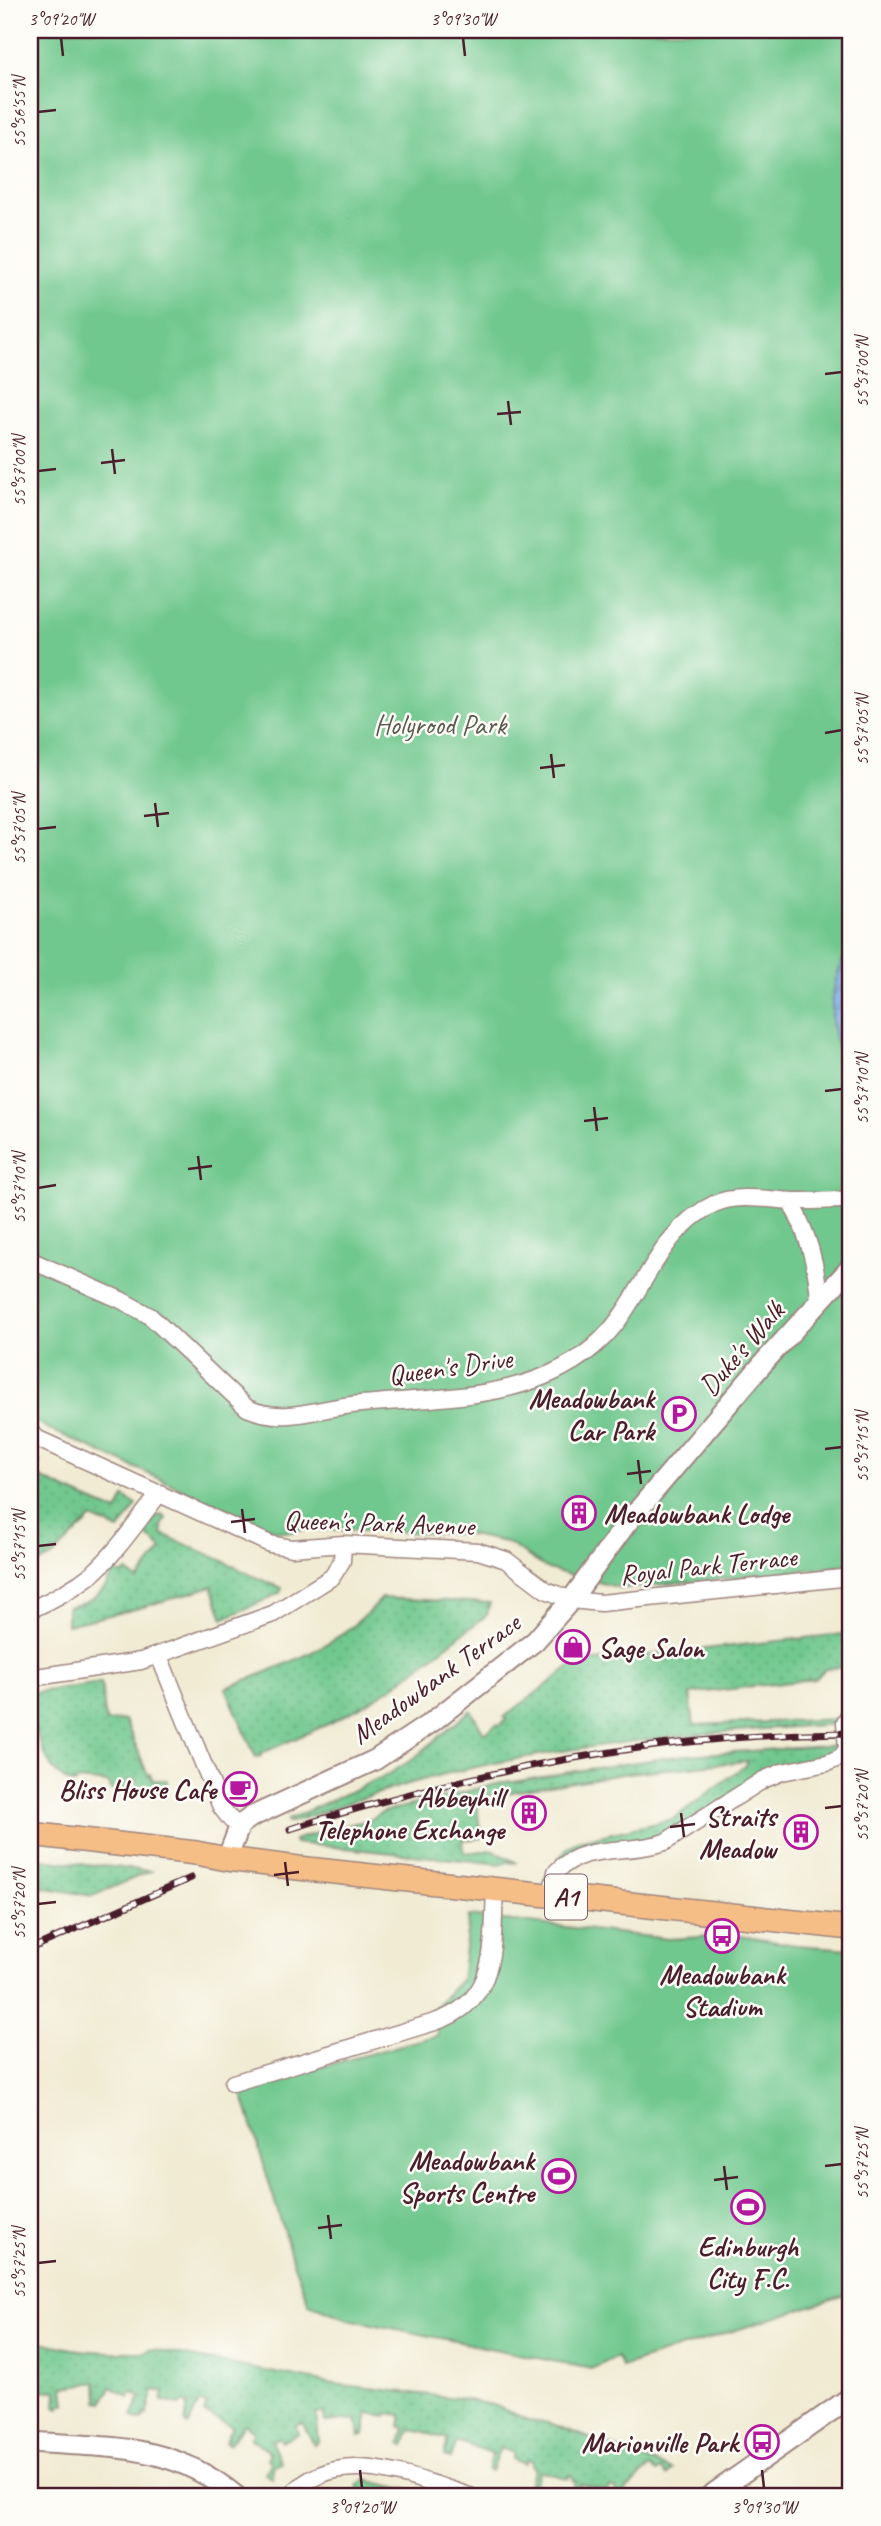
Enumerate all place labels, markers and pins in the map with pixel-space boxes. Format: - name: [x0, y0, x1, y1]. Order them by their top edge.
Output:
- place label: Meadowbank Car Park: [529, 1381, 657, 1448]
- parking icon: Meadowbank Car Park: [660, 1395, 698, 1433]
- building icon: Meadowbank Lodge: [560, 1494, 598, 1532]
- place label: Meadowbank Lodge: [604, 1496, 792, 1531]
- shop icon: Sage Salon: [554, 1628, 592, 1666]
- place label: Sage Salon: [598, 1630, 706, 1665]
- cafe icon: Bliss House Cafe: [221, 1770, 259, 1808]
- place label: Bliss House Cafe: [59, 1772, 219, 1807]
- place label: Abbeyhill Telephone Exchange: [315, 1780, 509, 1847]
- building icon: Abbeyhill Telephone Exchange: [510, 1794, 548, 1832]
- place label: Straits Meadow: [699, 1799, 779, 1866]
- building icon: Straits Meadow: [782, 1813, 820, 1851]
- bus stop icon: Meadowbank Stadium: [703, 1917, 741, 1955]
- place label: Meadowbank Stadium: [659, 1957, 787, 2024]
- place label: Meadowbank Sports Centre: [399, 2143, 537, 2210]
- sports icon: Meadowbank Sports Centre: [540, 2157, 578, 2195]
- sports icon: Edinburgh City F.C.: [729, 2188, 767, 2226]
- place label: Edinburgh City F.C.: [698, 2229, 799, 2297]
- bus stop icon: Marionville Park: [743, 2423, 781, 2461]
- place label: Marionville Park: [581, 2425, 741, 2460]

